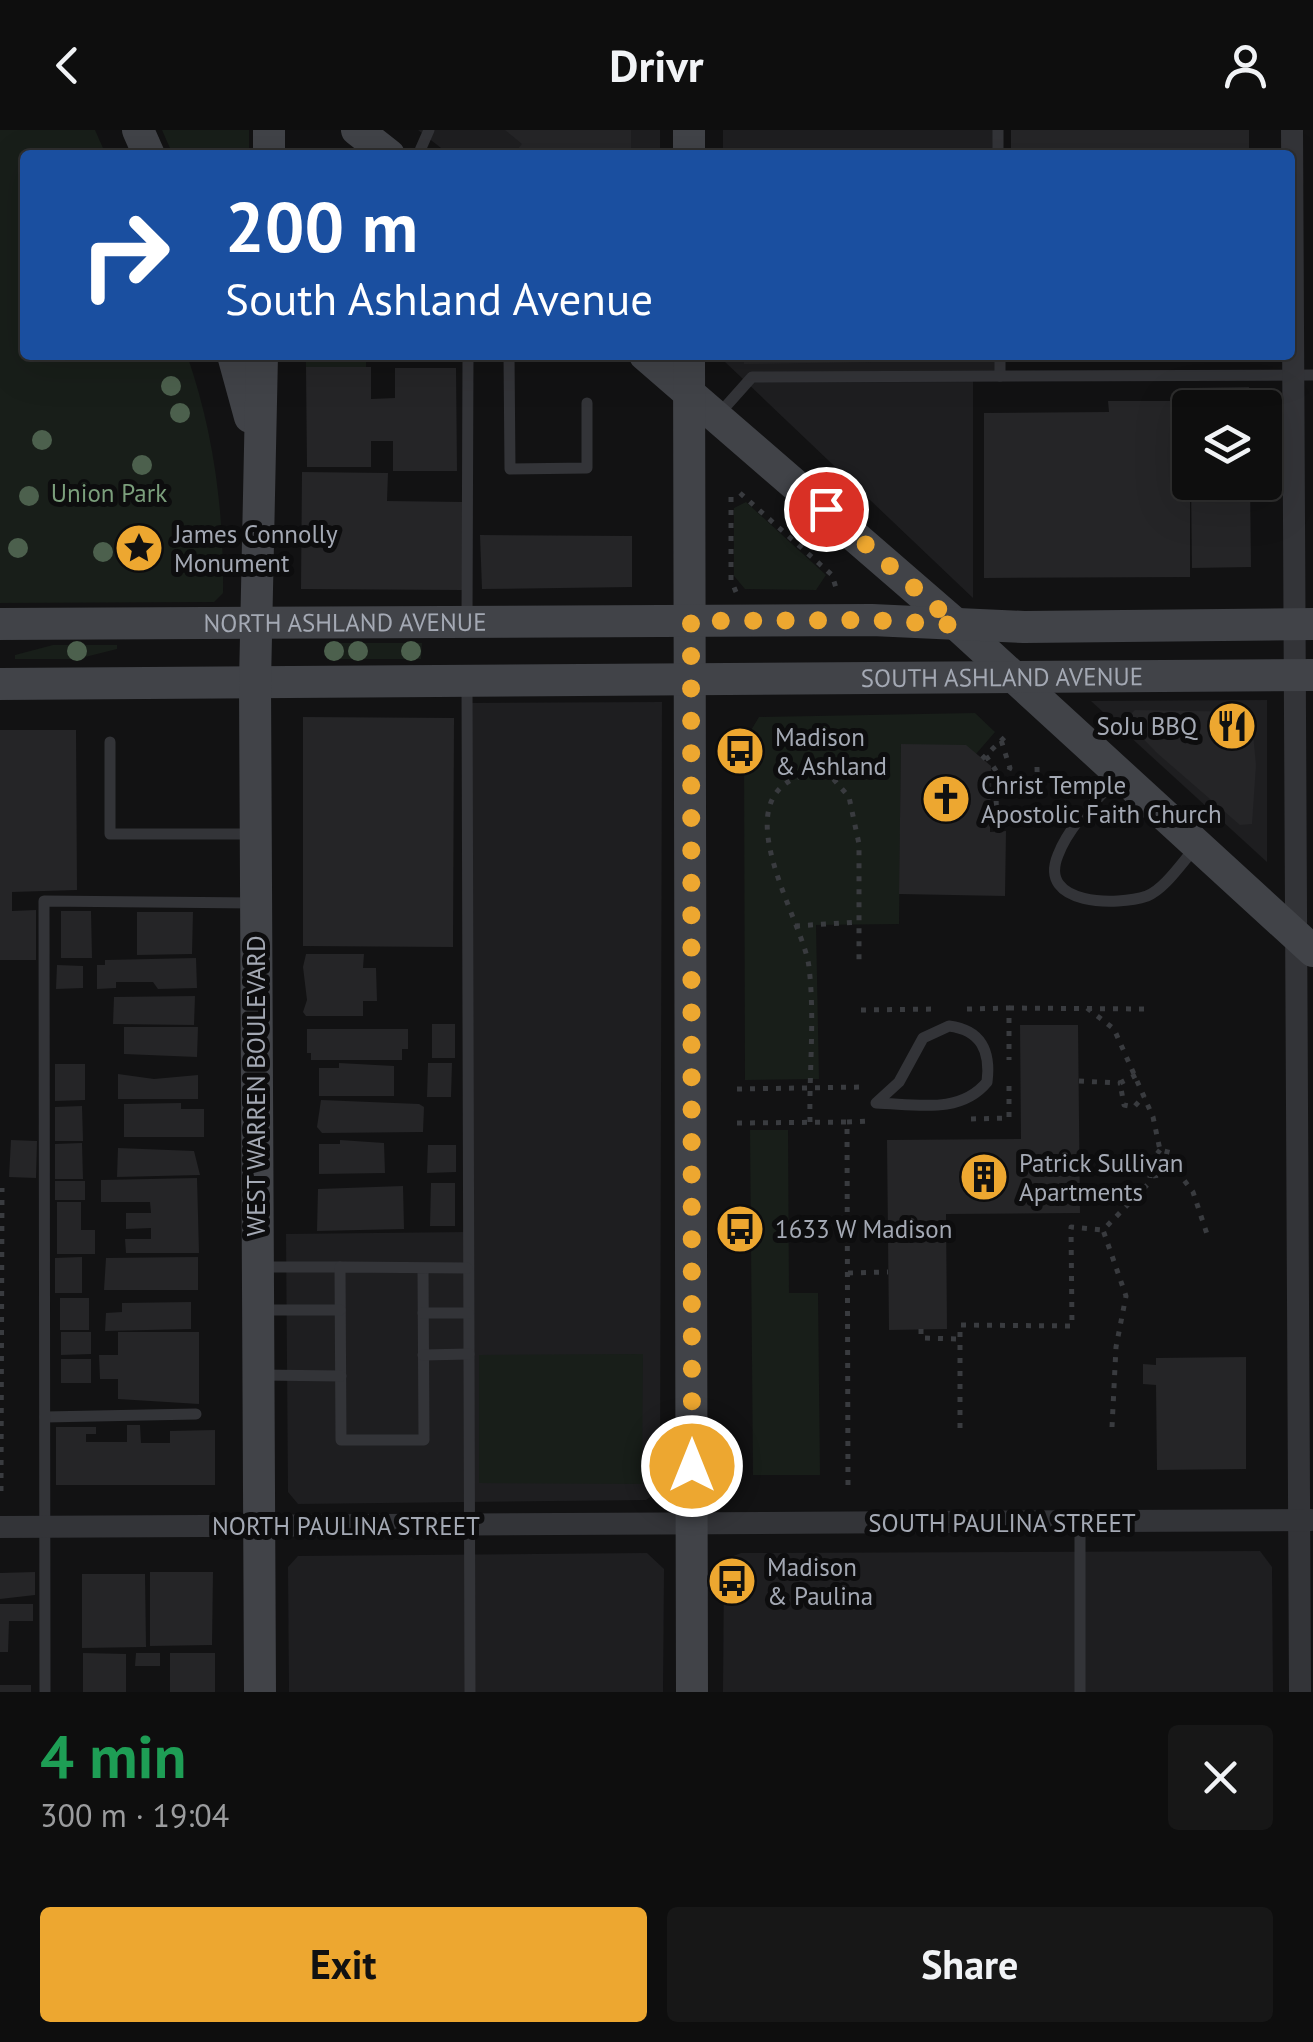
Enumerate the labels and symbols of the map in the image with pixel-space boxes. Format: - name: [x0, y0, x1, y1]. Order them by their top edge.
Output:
- pin: [784, 467, 869, 552]
- park label: Union Park: [51, 477, 167, 509]
- place label: James Connolly Monument: [173, 518, 338, 579]
- place icon: James Connolly Monument: [113, 522, 165, 574]
- street label: NORTH ASHLAND AVENUE: [203, 606, 487, 639]
- street label: SOUTH ASHLAND AVENUE: [861, 660, 1143, 694]
- restaurant icon: SoJu BBQ: [1206, 700, 1258, 752]
- place label: SoJu BBQ: [1097, 710, 1198, 742]
- place label: Madison & Ashland: [775, 721, 887, 782]
- bus stop icon: Madison & Ashland: [714, 725, 766, 777]
- place label: Christ Temple Apostolic Faith Church: [981, 769, 1222, 830]
- church icon: Christ Temple Apostolic Faith Church: [920, 773, 972, 825]
- street label: WEST WARREN BOULEVARD: [240, 936, 272, 1236]
- place label: Patrick Sullivan Apartments: [1019, 1147, 1184, 1208]
- building icon: Patrick Sullivan Apartments: [958, 1151, 1010, 1203]
- bus stop icon: 1633 W Madison: [714, 1203, 766, 1255]
- place label: 1633 W Madison: [775, 1213, 952, 1245]
- position arrow: [640, 1414, 744, 1518]
- street label: SOUTH PAULINA STREET: [868, 1507, 1136, 1539]
- street label: NORTH PAULINA STREET: [212, 1510, 480, 1542]
- place label: Madison & Paulina: [767, 1551, 873, 1612]
- bus stop icon: Madison & Paulina: [706, 1555, 758, 1607]

